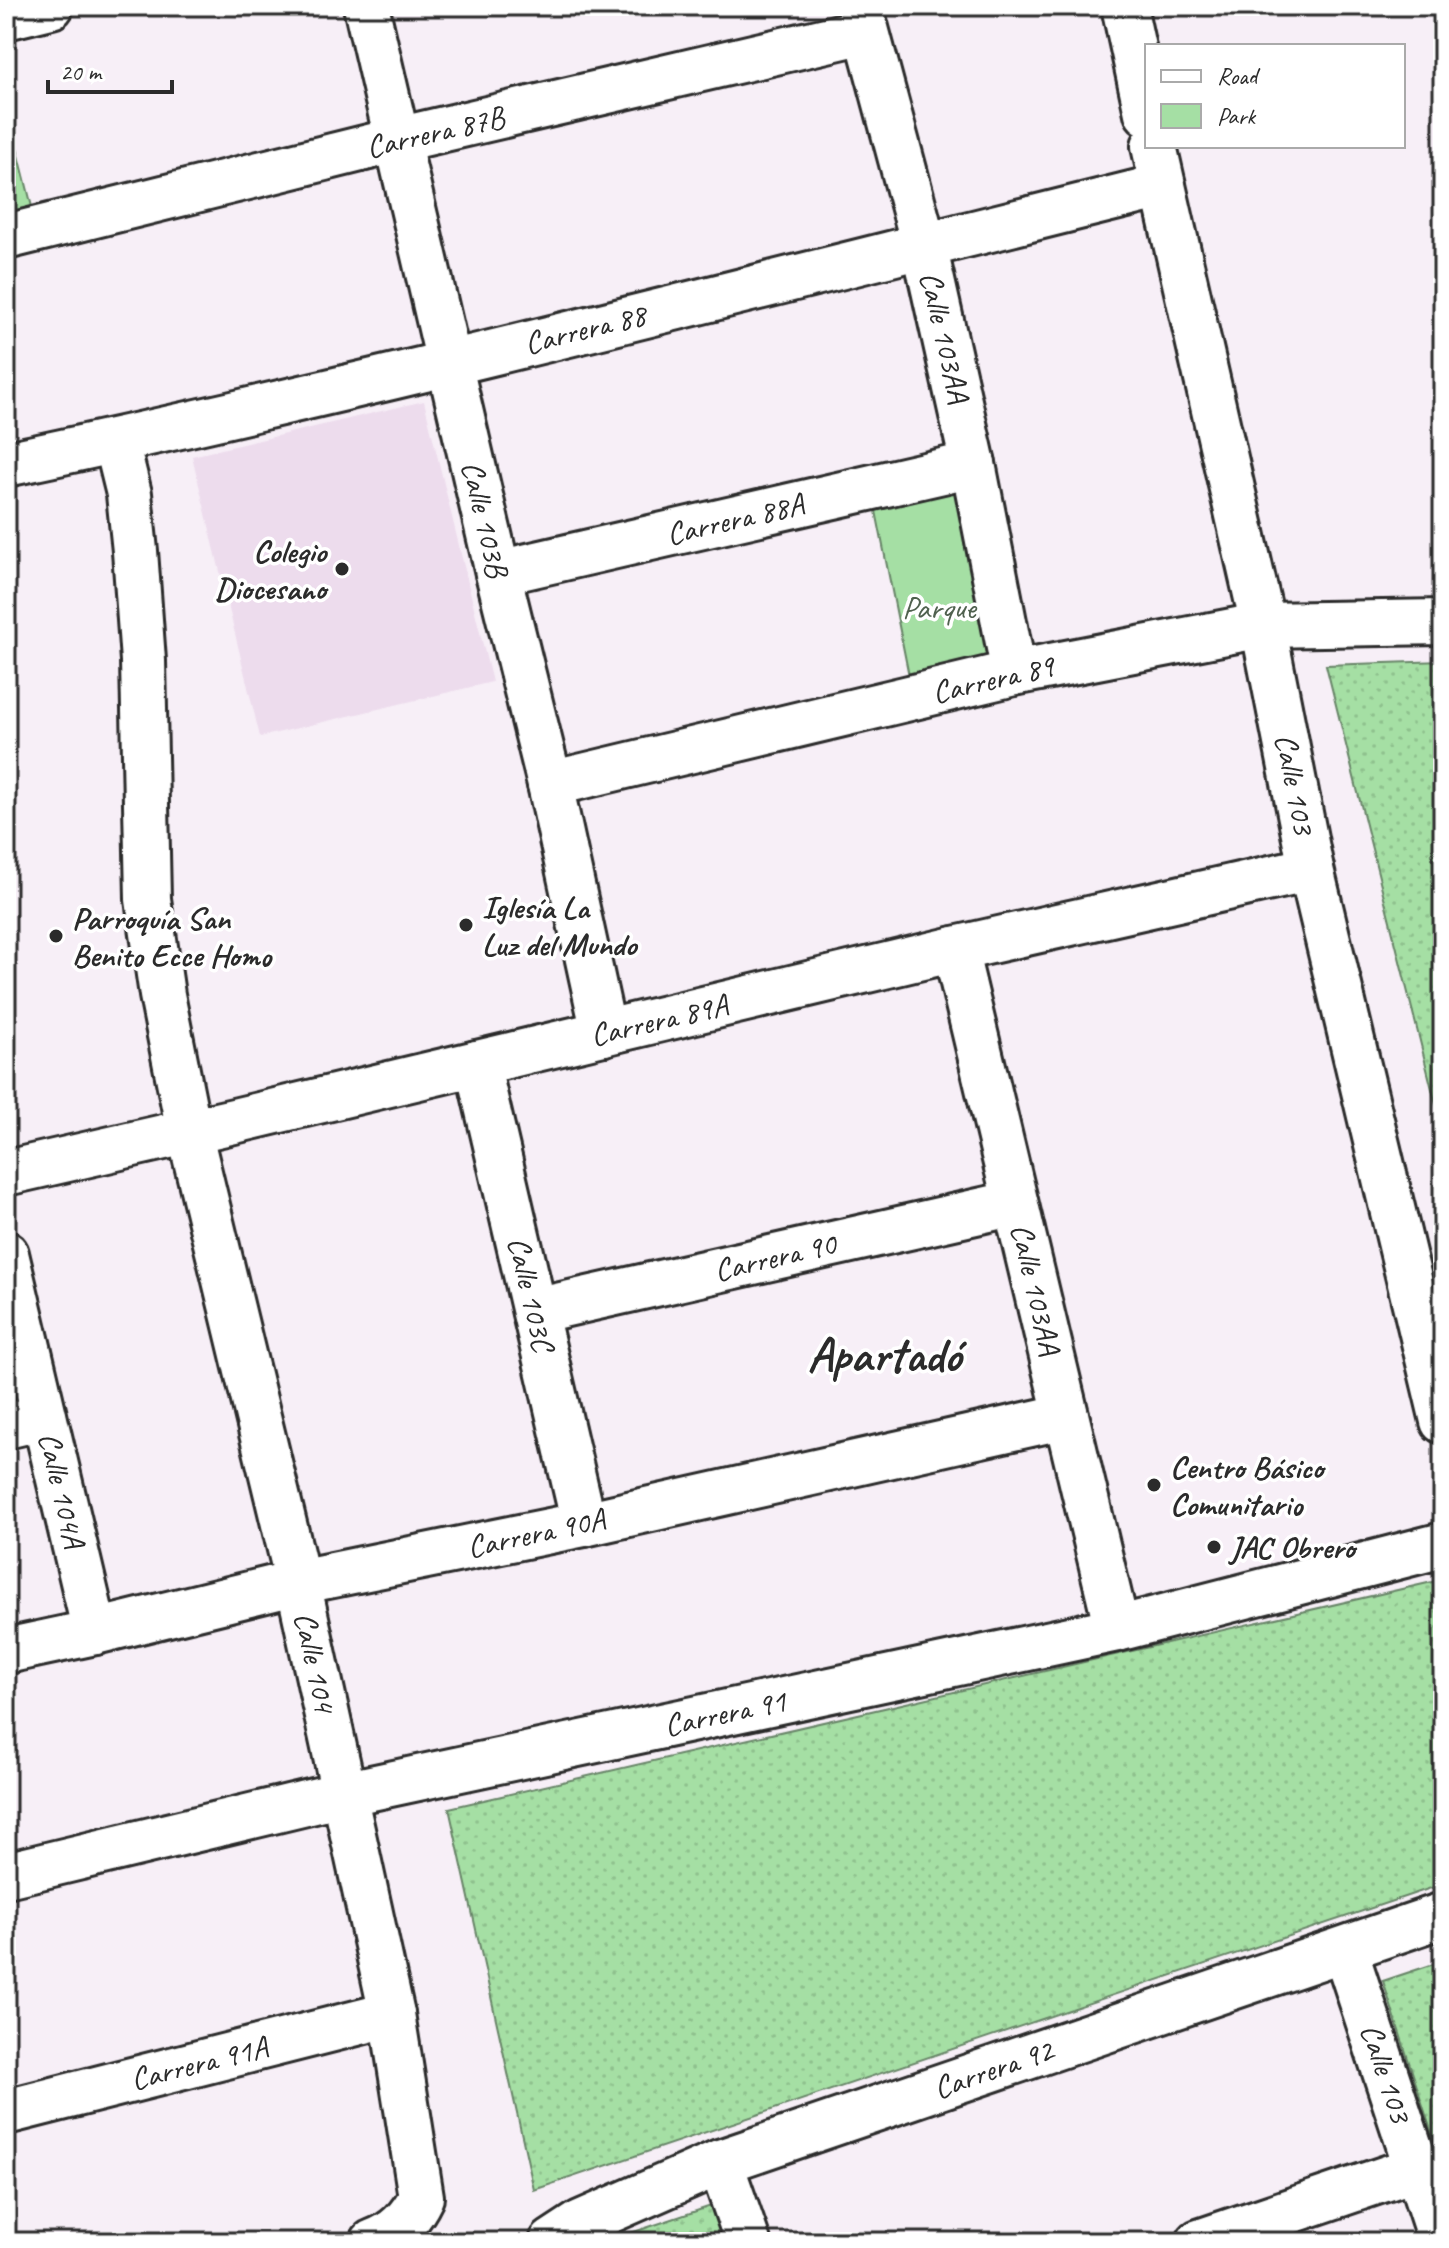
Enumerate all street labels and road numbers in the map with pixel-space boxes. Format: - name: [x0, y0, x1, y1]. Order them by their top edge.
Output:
- street label: Carrera 87B: [362, 96, 510, 168]
- street label: Calle 103AA: [910, 267, 980, 407]
- street label: Carrera 88: [520, 294, 652, 364]
- street label: Calle 103B: [452, 457, 519, 583]
- street label: Carrera 88A: [662, 483, 810, 555]
- street label: Carrera 89: [928, 645, 1060, 713]
- street label: Calle 103: [1265, 730, 1325, 840]
- street label: Carrera 89A: [586, 984, 734, 1056]
- street label: Calle 103AA: [1001, 1219, 1071, 1359]
- street label: Carrera 90: [710, 1223, 842, 1291]
- street label: Calle 103C: [498, 1233, 565, 1358]
- street label: Calle 104A: [29, 1428, 96, 1554]
- street label: Carrera 90A: [463, 1498, 611, 1568]
- street label: Calle 104: [284, 1608, 346, 1719]
- street label: Carrera 91: [660, 1680, 791, 1746]
- street label: Calle 103: [1351, 2019, 1422, 2130]
- street label: Carrera 91A: [126, 2026, 274, 2100]
- street label: Carrera 92: [928, 2029, 1061, 2109]

